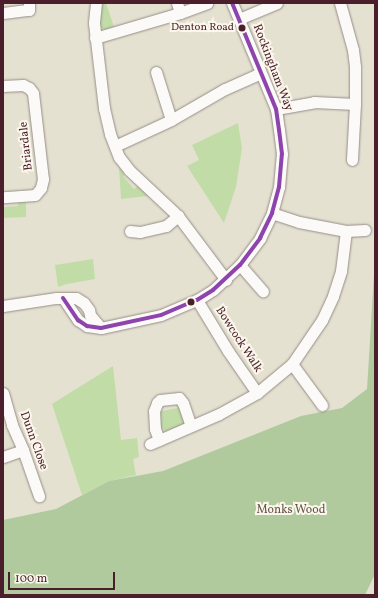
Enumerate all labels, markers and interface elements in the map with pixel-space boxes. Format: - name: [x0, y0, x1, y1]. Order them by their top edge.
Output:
- place label: Denton Road: [171, 21, 234, 35]
- street label: Rockingham Way: [249, 22, 295, 114]
- marker: Denton Road: [237, 23, 247, 33]
- street label: Briardale: [17, 121, 37, 171]
- unlabelled marker: [186, 297, 196, 307]
- street label: Bowcock Walk: [211, 304, 265, 376]
- street label: Dunn Close: [16, 410, 50, 472]
- park label: Monks Wood: [256, 504, 326, 518]
- scale bar: [10, 564, 117, 590]
- text: 100 m: [15, 571, 47, 587]

